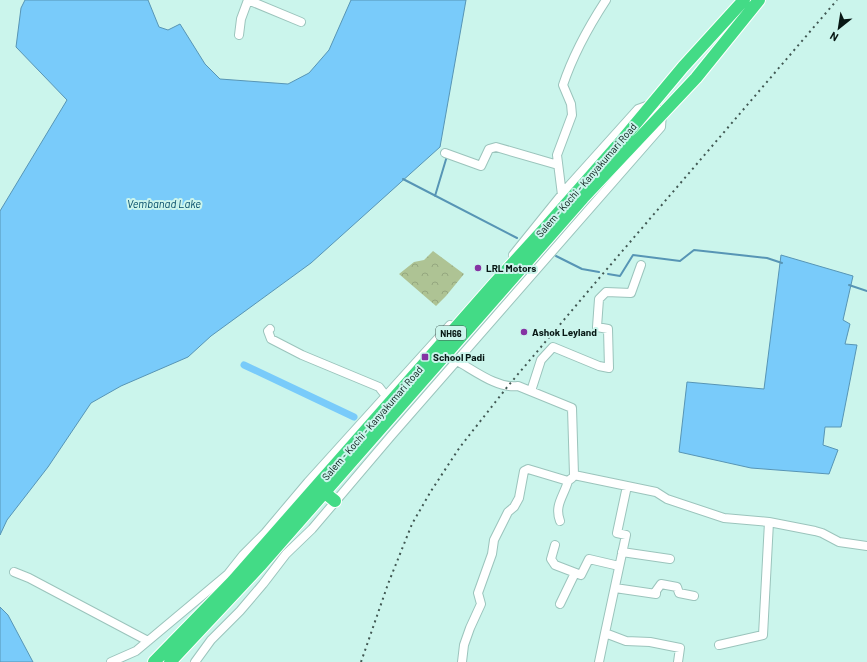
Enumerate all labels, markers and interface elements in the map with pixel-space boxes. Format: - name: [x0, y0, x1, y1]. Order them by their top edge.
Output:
- north arrow: [819, 8, 859, 48]
- text: N: [827, 30, 840, 45]
- street label: Salem - Kochi - Kanyakumari Road: [533, 120, 639, 240]
- water label: Vembanad Lake: [127, 197, 201, 210]
- place label: LRL Motors: [486, 262, 536, 274]
- marker: LRL Motors: [473, 263, 483, 273]
- road number: NH66: [436, 326, 466, 340]
- place label: Ashok Leyland: [532, 326, 597, 338]
- marker: Ashok Leyland: [519, 327, 529, 337]
- place label: School Padi: [433, 351, 485, 363]
- marker: School Padi: [420, 352, 430, 362]
- street label: Salem - Kochi - Kanyakumari Road: [319, 363, 425, 483]

